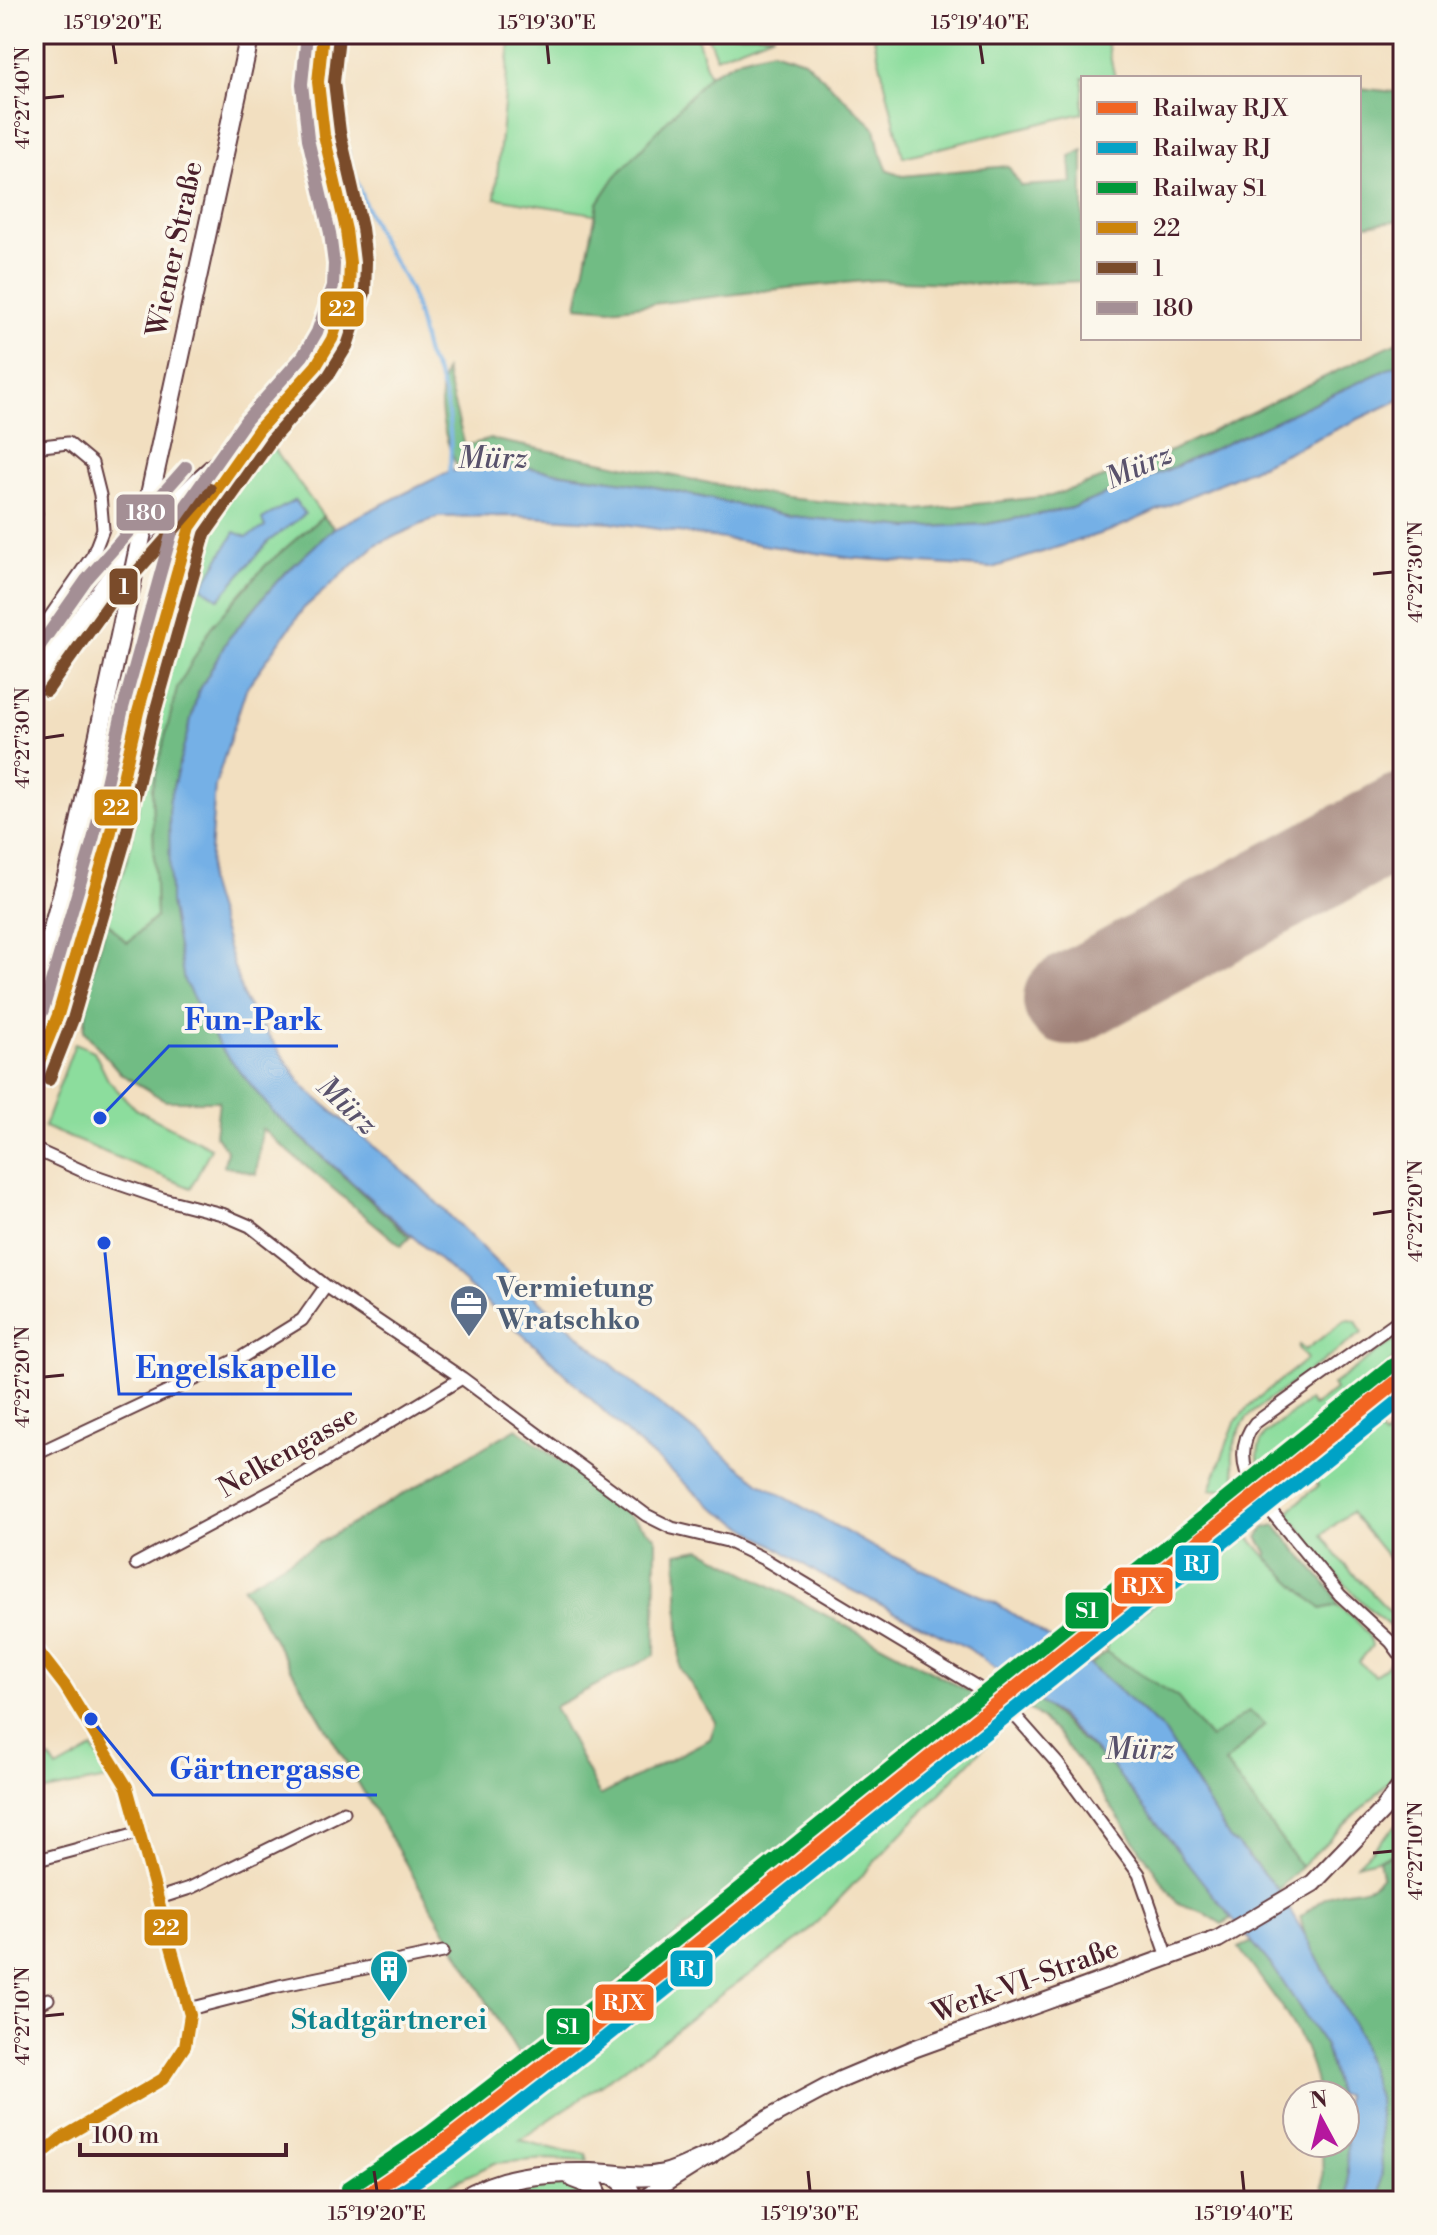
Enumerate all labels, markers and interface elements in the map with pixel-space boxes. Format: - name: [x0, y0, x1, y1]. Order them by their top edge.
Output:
- text: 15°19'20"E: [64, 11, 162, 36]
- text: 15°19'30"E: [498, 11, 596, 36]
- text: 15°19'40"E: [931, 11, 1029, 36]
- text: 47°27'40"N: [11, 47, 36, 149]
- legend: [1081, 76, 1361, 340]
- text: Railway RJX: [1153, 94, 1289, 124]
- text: Railway RJ: [1153, 134, 1272, 164]
- street label: Wiener Straße: [139, 158, 211, 341]
- text: Railway S1: [1153, 174, 1267, 204]
- text: 22: [1153, 214, 1180, 244]
- text: 1: [1153, 254, 1164, 284]
- line badge: 22: [319, 290, 365, 328]
- text: 180: [1153, 294, 1194, 324]
- text: 22: [328, 296, 356, 323]
- water label: Mürz: [1099, 435, 1179, 499]
- water label: Mürz: [458, 440, 528, 478]
- line badge: 180: [115, 493, 176, 532]
- text: 180: [126, 500, 166, 527]
- text: 47°27'30"N: [1404, 521, 1429, 623]
- line badge: 1: [108, 567, 139, 606]
- text: 1: [119, 574, 130, 601]
- text: 47°27'30"N: [11, 687, 36, 789]
- line badge: 22: [93, 788, 139, 827]
- text: 22: [102, 795, 130, 822]
- callout: Fun-Park: [169, 992, 338, 1046]
- text: Fun-Park: [184, 1002, 322, 1040]
- water label: Mürz: [308, 1068, 386, 1144]
- text: 47°27'20"N: [1404, 1160, 1429, 1262]
- place label: Vermietung Wratschko: [496, 1271, 654, 1338]
- office icon: Vermietung Wratschko: [448, 1283, 490, 1338]
- text: 47°27'20"N: [11, 1326, 36, 1428]
- callout: Engelskapelle: [119, 1340, 352, 1394]
- text: Engelskapelle: [135, 1350, 337, 1388]
- street label: Nelkengasse: [212, 1398, 364, 1506]
- line badge: RJ: [1174, 1544, 1220, 1582]
- text: RJ: [1183, 1551, 1211, 1578]
- line badge: RJX: [1113, 1566, 1174, 1605]
- text: RJX: [1122, 1573, 1166, 1600]
- line badge: S1: [1064, 1591, 1110, 1630]
- text: S1: [1075, 1598, 1099, 1625]
- water label: Mürz: [1105, 1731, 1175, 1769]
- callout: Gärtnergasse: [153, 1741, 377, 1795]
- text: Gärtnergasse: [169, 1751, 361, 1789]
- text: 47°27'10"N: [1404, 1802, 1429, 1900]
- line badge: 22: [143, 1908, 189, 1947]
- text: 22: [152, 1915, 180, 1942]
- street label: Werk-VI-Straße: [926, 1931, 1124, 2031]
- building icon: Stadtgärtnerei: [368, 1948, 410, 2003]
- line badge: RJ: [669, 1949, 714, 1988]
- text: RJ: [678, 1956, 706, 1983]
- text: 47°27'10"N: [11, 1967, 36, 2065]
- line badge: RJX: [594, 1983, 655, 2022]
- text: RJX: [603, 1990, 647, 2017]
- place label: Stadtgärtnerei: [291, 2003, 487, 2038]
- line badge: S1: [545, 2007, 591, 2046]
- text: S1: [556, 2014, 580, 2041]
- north arrow: [1281, 2079, 1361, 2159]
- text: N: [1308, 2086, 1330, 2115]
- scale bar: [80, 2107, 286, 2157]
- text: 100 m: [92, 2121, 159, 2151]
- text: 15°19'20"E: [328, 2202, 426, 2227]
- text: 15°19'30"E: [761, 2202, 859, 2227]
- text: 15°19'40"E: [1195, 2202, 1293, 2227]

